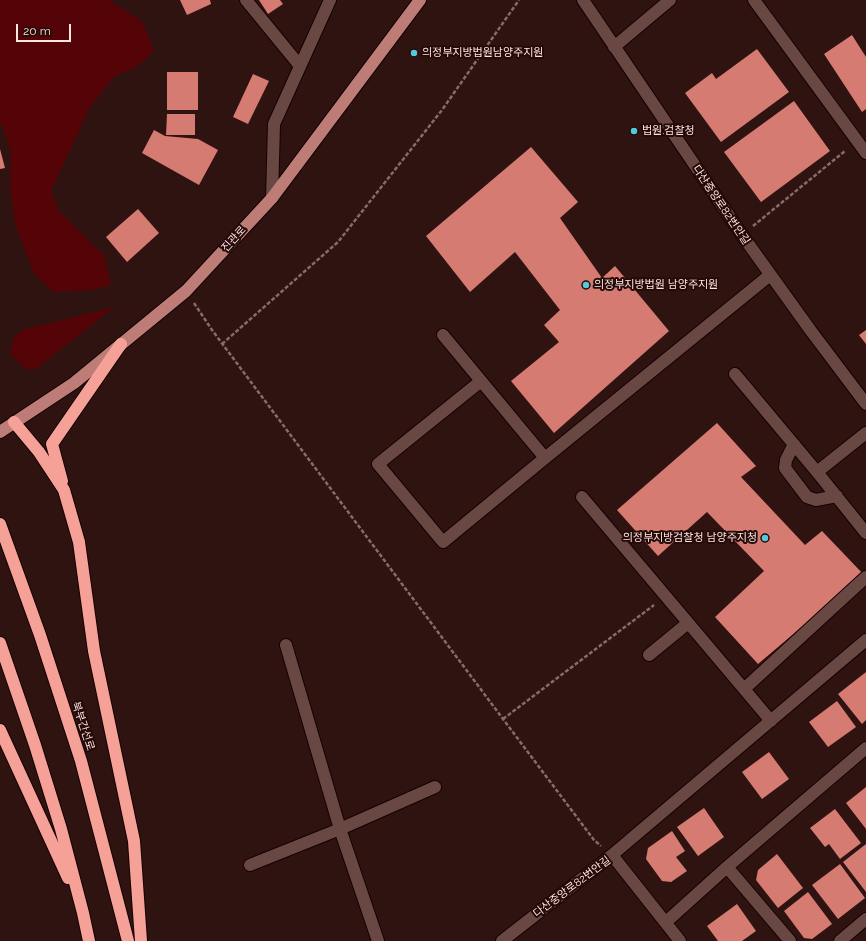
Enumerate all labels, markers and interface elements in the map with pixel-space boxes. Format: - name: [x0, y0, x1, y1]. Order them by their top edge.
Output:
- scale bar: [18, 16, 73, 42]
- text: 20 m: [23, 24, 51, 38]
- place label: 의정부지방법원남양주지원: [422, 46, 543, 60]
- marker: 의정부지방법원남양주지원: [409, 48, 419, 58]
- place label: 법원.검찰청: [642, 124, 695, 138]
- marker: 법원.검찰청: [629, 126, 639, 136]
- street label: 다산중앙로82번안길: [689, 163, 753, 247]
- street label: 진관로: [219, 223, 249, 255]
- place label: 의정부지방법원 남양주지원: [594, 278, 718, 292]
- marker: 의정부지방법원 남양주지원: [581, 280, 591, 290]
- place label: 의정부지방검찰청 남양주지청: [623, 531, 757, 545]
- marker: 의정부지방검찰청 남양주지청: [760, 533, 770, 543]
- street label: 북부간선로: [69, 700, 97, 752]
- street label: 다산중앙로82번안길: [531, 854, 613, 920]

